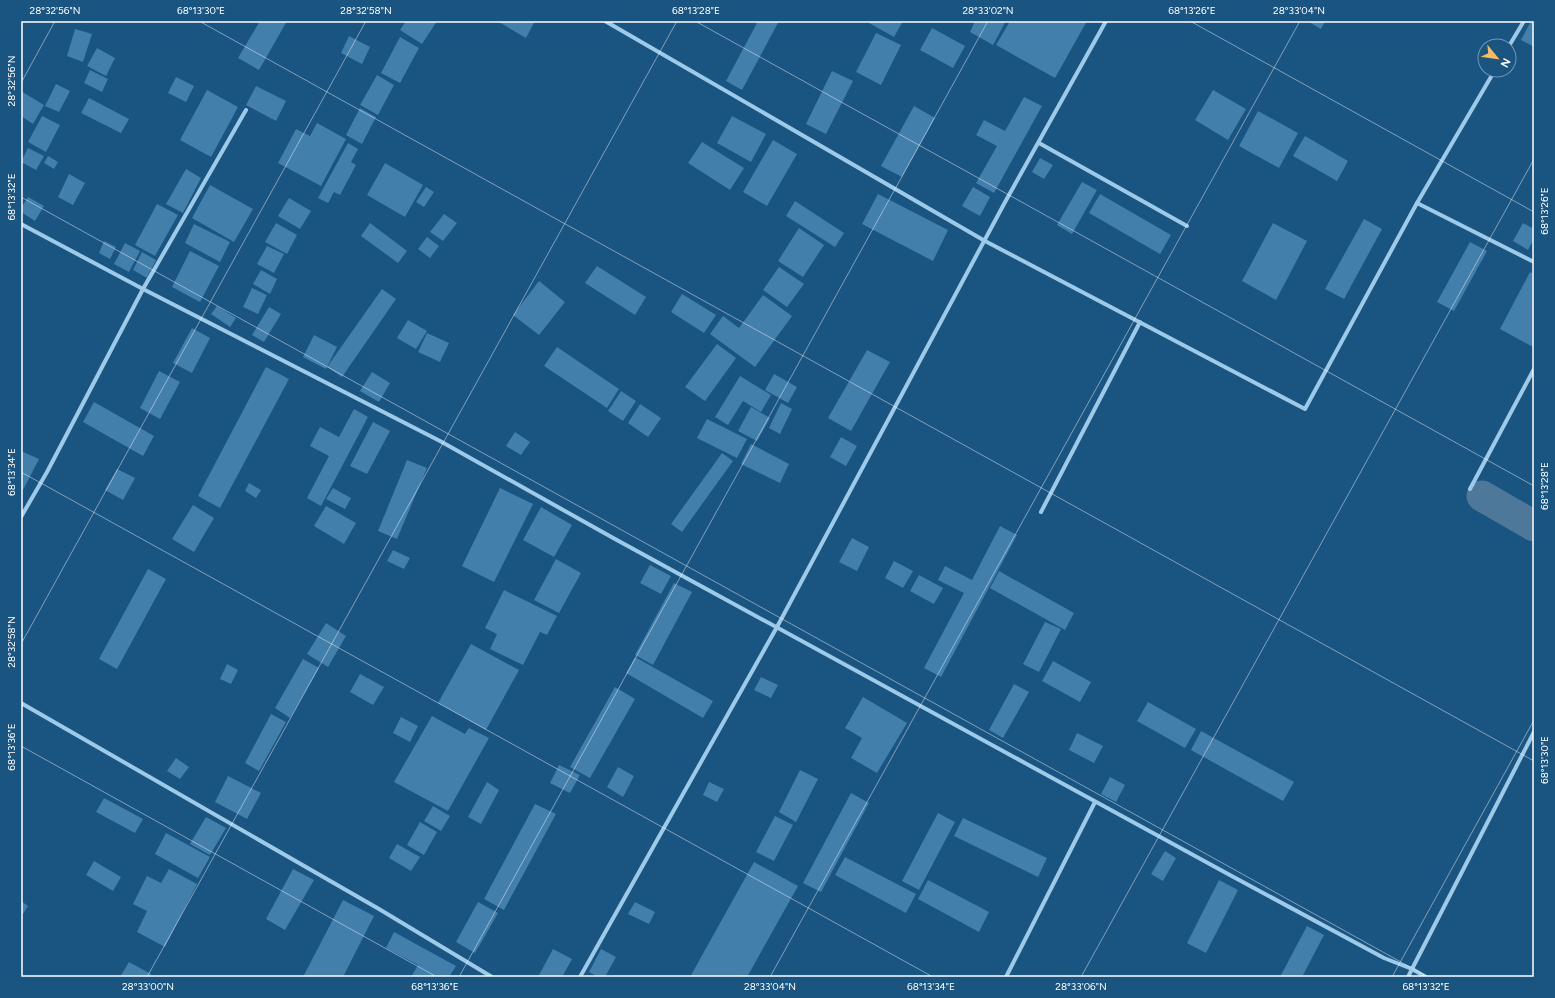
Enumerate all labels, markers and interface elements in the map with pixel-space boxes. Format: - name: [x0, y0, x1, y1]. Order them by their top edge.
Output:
- text: 28°32'56"N: [30, 4, 80, 17]
- text: 68°13'30"E: [177, 4, 225, 17]
- text: 28°32'58"N: [340, 4, 392, 17]
- text: 68°13'28"E: [672, 4, 720, 17]
- text: 28°33'02"N: [962, 4, 1014, 17]
- text: 68°13'26"E: [1168, 4, 1216, 17]
- text: 28°33'04"N: [1273, 4, 1325, 17]
- north arrow: [1477, 38, 1517, 78]
- text: 28°32'56"N: [5, 56, 18, 106]
- text: N: [1498, 56, 1513, 69]
- text: 68°13'32"E: [5, 173, 18, 221]
- text: 68°13'26"E: [1538, 187, 1551, 235]
- text: 68°13'34"E: [5, 448, 18, 496]
- text: 68°13'28"E: [1538, 462, 1551, 510]
- text: 28°32'58"N: [5, 616, 18, 668]
- text: 68°13'36"E: [5, 723, 18, 771]
- text: 68°13'30"E: [1538, 736, 1551, 784]
- text: 28°33'00"N: [122, 980, 174, 993]
- text: 68°13'36"E: [411, 980, 459, 993]
- text: 28°33'04"N: [744, 980, 796, 993]
- text: 68°13'34"E: [907, 980, 955, 993]
- text: 28°33'06"N: [1055, 980, 1107, 993]
- text: 68°13'32"E: [1402, 980, 1450, 993]

